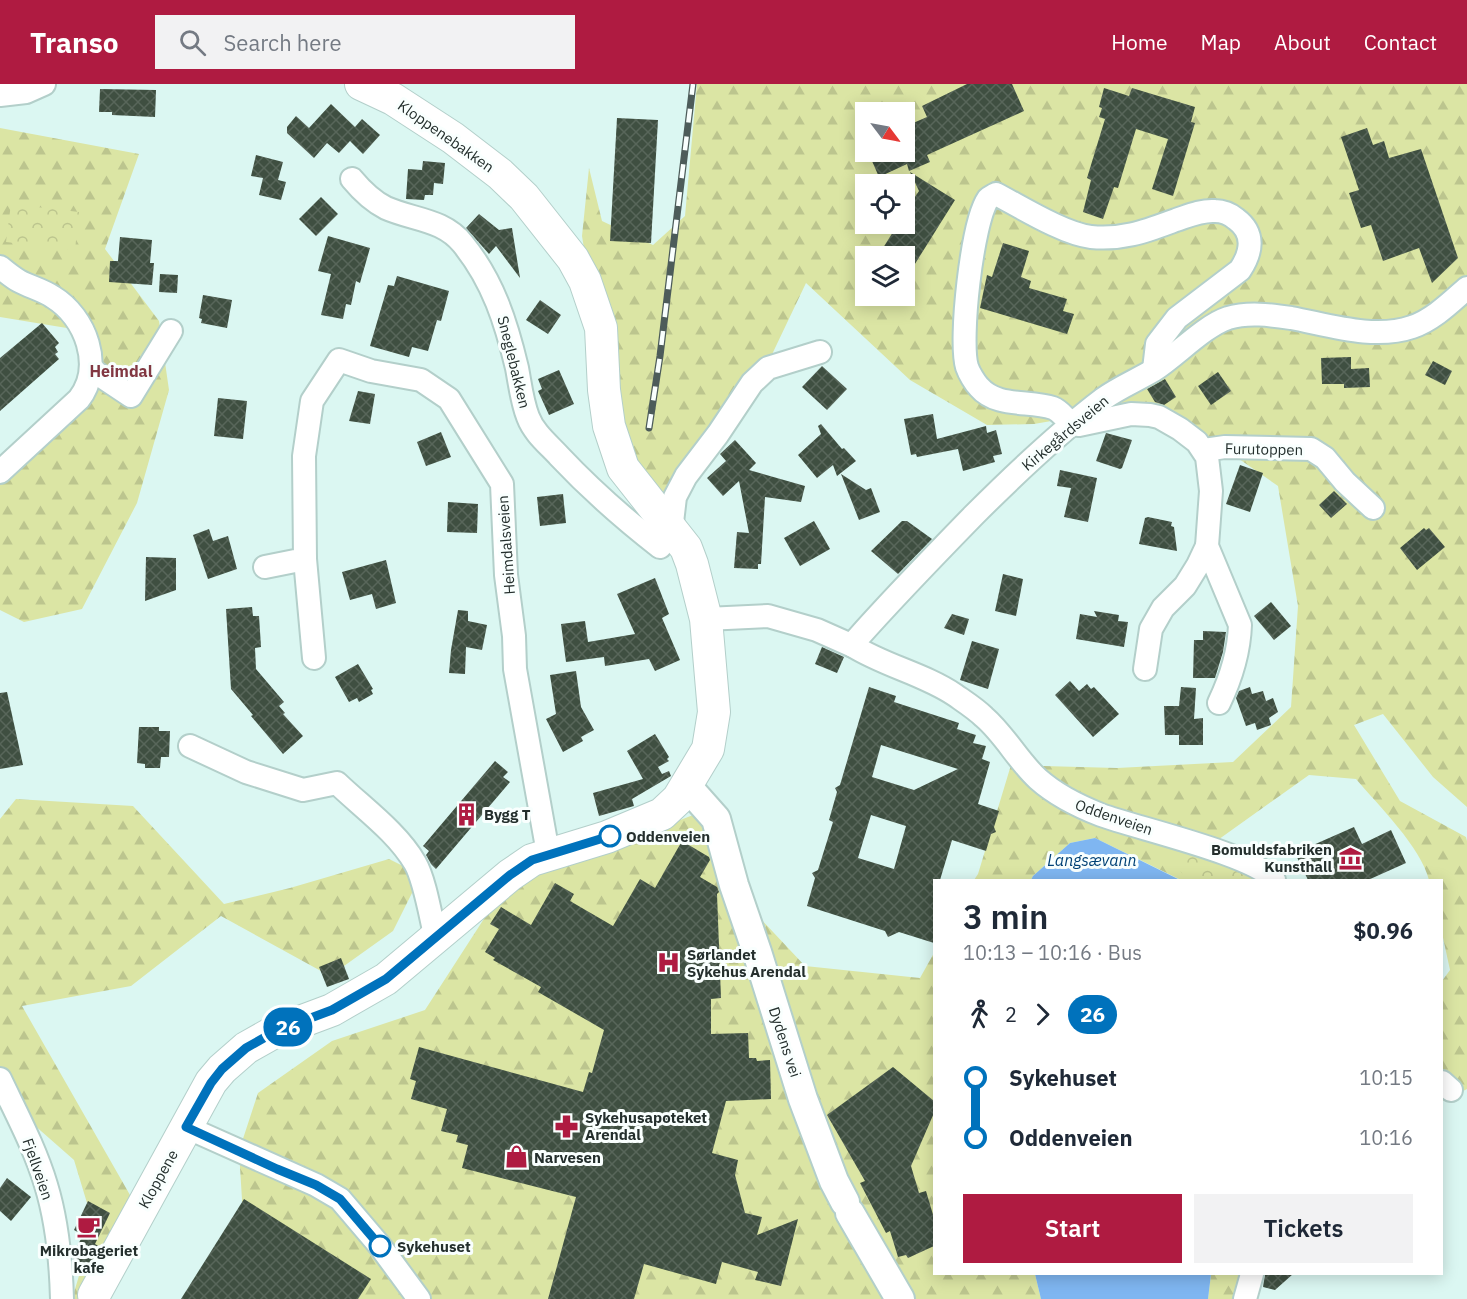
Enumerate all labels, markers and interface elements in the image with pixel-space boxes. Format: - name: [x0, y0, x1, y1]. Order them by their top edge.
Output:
- search box: [155, 15, 575, 69]
- text: Transo: [30, 24, 119, 61]
- icon: search: [176, 26, 209, 59]
- text: Search here: [224, 28, 342, 57]
- text: Home: [1111, 28, 1168, 56]
- text: Map: [1201, 28, 1241, 56]
- text: About: [1274, 28, 1331, 56]
- text: Contact: [1364, 28, 1437, 56]
- street label: Kloppenebakken: [394, 96, 498, 176]
- north arrow: [855, 102, 915, 162]
- map controls: [855, 102, 915, 306]
- button: locate: [855, 174, 915, 234]
- button: layers: [855, 246, 915, 306]
- street label: Sneglebakken: [493, 314, 535, 410]
- district label: Heimdal: [89, 361, 153, 381]
- street label: Kirkegårdsveien: [1018, 391, 1112, 475]
- street label: Furutoppen: [1225, 439, 1303, 459]
- street label: Heimdalsveien: [493, 495, 519, 595]
- street label: Oddenveien: [1073, 795, 1155, 839]
- building icon: Bygg T: [453, 801, 479, 827]
- place label: Bygg T: [484, 805, 531, 824]
- marker: Oddenveien: [599, 825, 621, 847]
- place label: Oddenveien: [626, 827, 710, 846]
- place label: Bomuldsfabriken Kunsthall: [1211, 840, 1332, 876]
- museum icon: Bomuldsfabriken Kunsthall: [1337, 845, 1363, 871]
- water label: Langsævann: [1047, 850, 1137, 870]
- text: 3 min: [963, 895, 1048, 938]
- text: $0.96: [1353, 916, 1413, 945]
- text: 10:13 – 10:16 · Bus: [963, 939, 1142, 966]
- place label: Sørlandet Sykehus Arendal: [687, 945, 806, 981]
- hospital icon: Sørlandet Sykehus Arendal: [656, 950, 682, 976]
- icon: walk: [963, 998, 996, 1031]
- icon: forward: [1026, 998, 1059, 1031]
- text: 26: [1080, 1000, 1105, 1028]
- text: 2: [1005, 1001, 1017, 1028]
- street label: Dydens vei: [765, 1004, 805, 1080]
- line badge: 26: [261, 1008, 315, 1046]
- text: 26: [275, 1013, 301, 1041]
- text: Sykehuset: [1009, 1063, 1117, 1092]
- text: 10:15: [1359, 1064, 1413, 1091]
- place label: Sykehusapoteket Arendal: [585, 1108, 707, 1144]
- pharmacy icon: Sykehusapoteket Arendal: [554, 1113, 580, 1139]
- text: Oddenveien: [1009, 1123, 1133, 1152]
- text: 10:16: [1359, 1124, 1413, 1151]
- street label: Fjellveien: [19, 1136, 57, 1202]
- shop icon: Narvesen: [503, 1144, 529, 1170]
- street label: Kloppene: [134, 1146, 182, 1212]
- place label: Narvesen: [534, 1148, 601, 1167]
- button: Start: [963, 1194, 1182, 1263]
- button: Tickets: [1194, 1194, 1413, 1263]
- cafe icon: Mikrobageriet kafe: [76, 1213, 102, 1239]
- marker: Sykehuset: [369, 1235, 391, 1257]
- place label: Sykehuset: [397, 1237, 471, 1256]
- place label: Mikrobageriet kafe: [40, 1241, 138, 1277]

